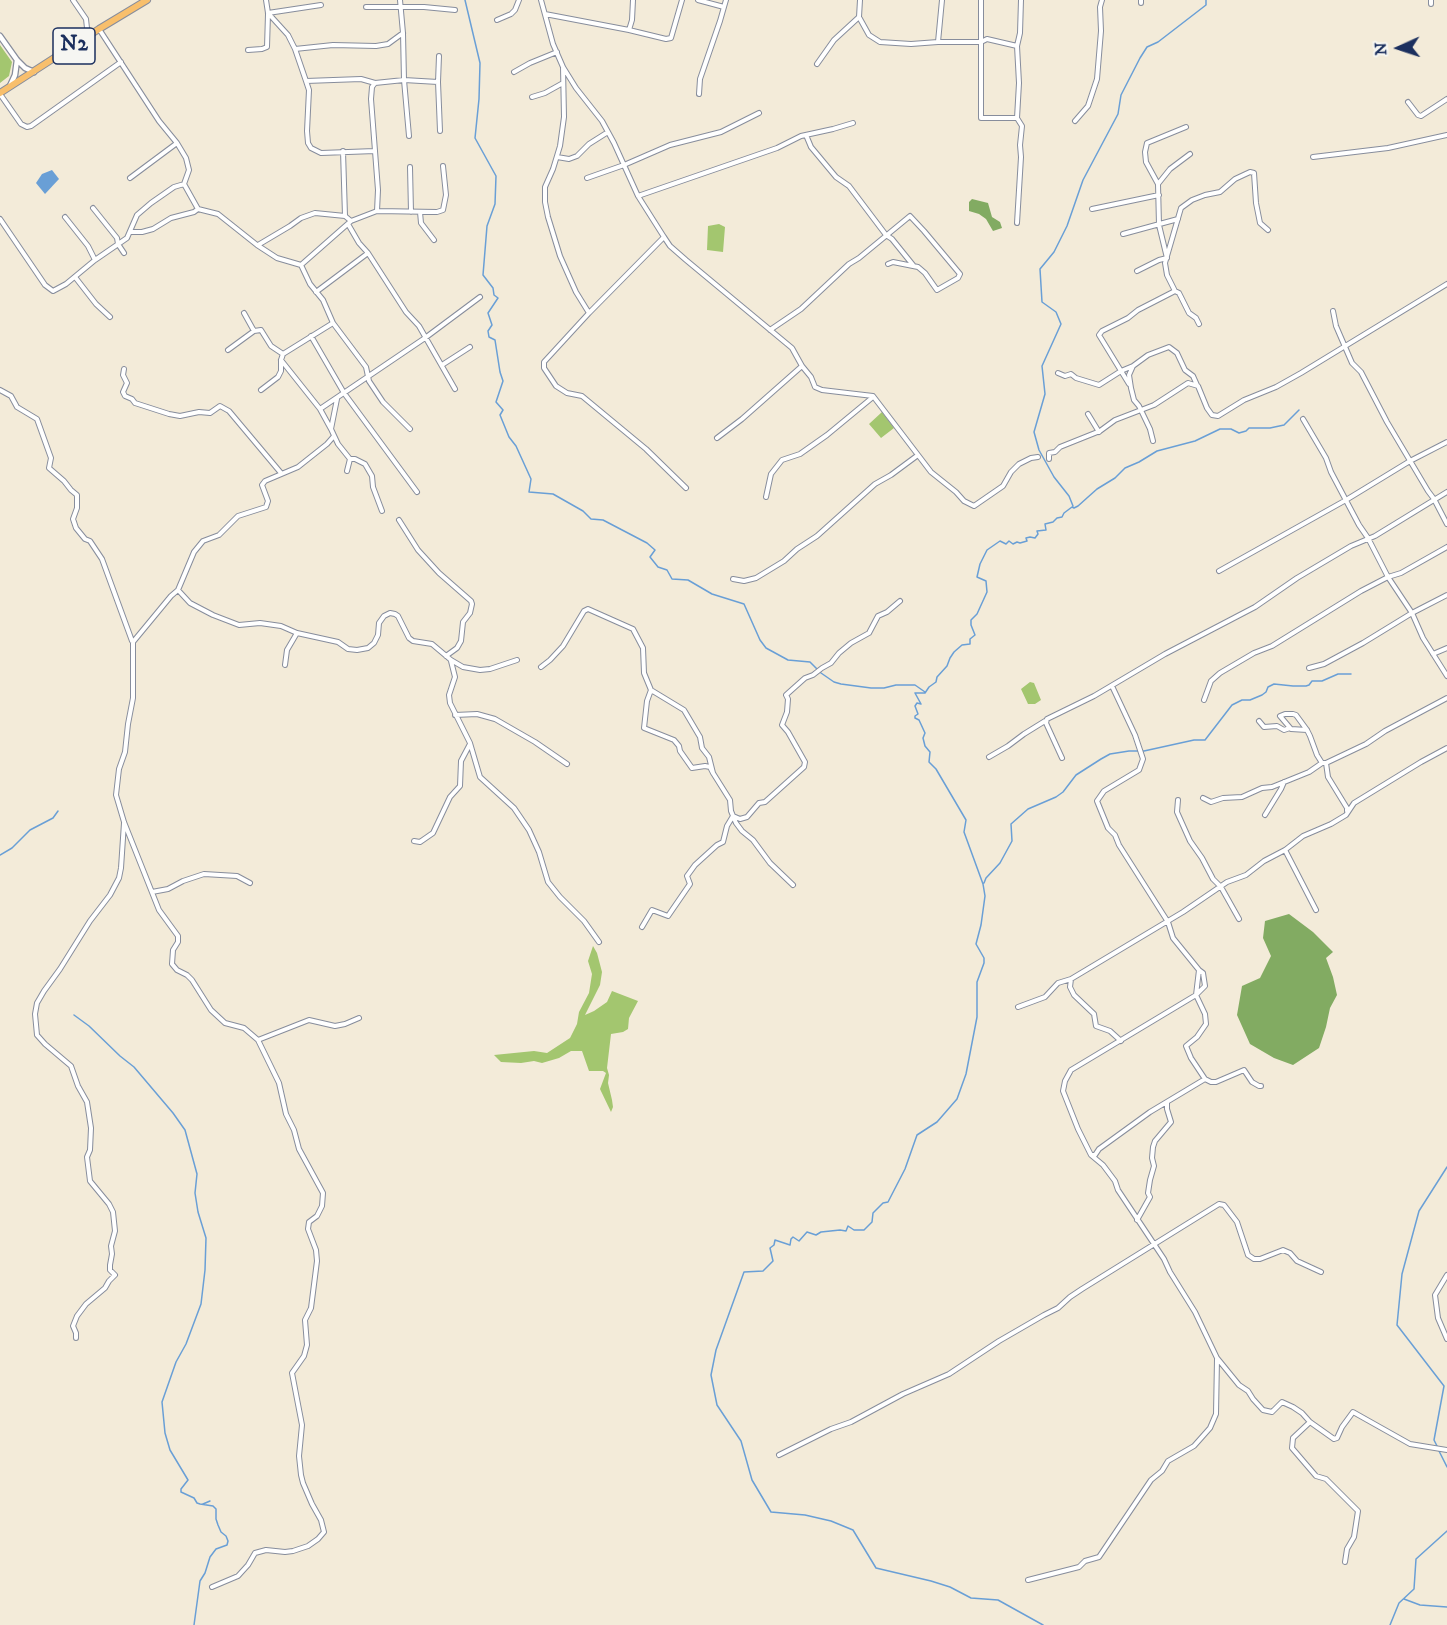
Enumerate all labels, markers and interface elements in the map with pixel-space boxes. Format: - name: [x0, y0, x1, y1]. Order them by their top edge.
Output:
- north arrow: [1369, 18, 1429, 78]
- road number: N2: [53, 28, 95, 64]
- text: N: [1371, 42, 1391, 56]

